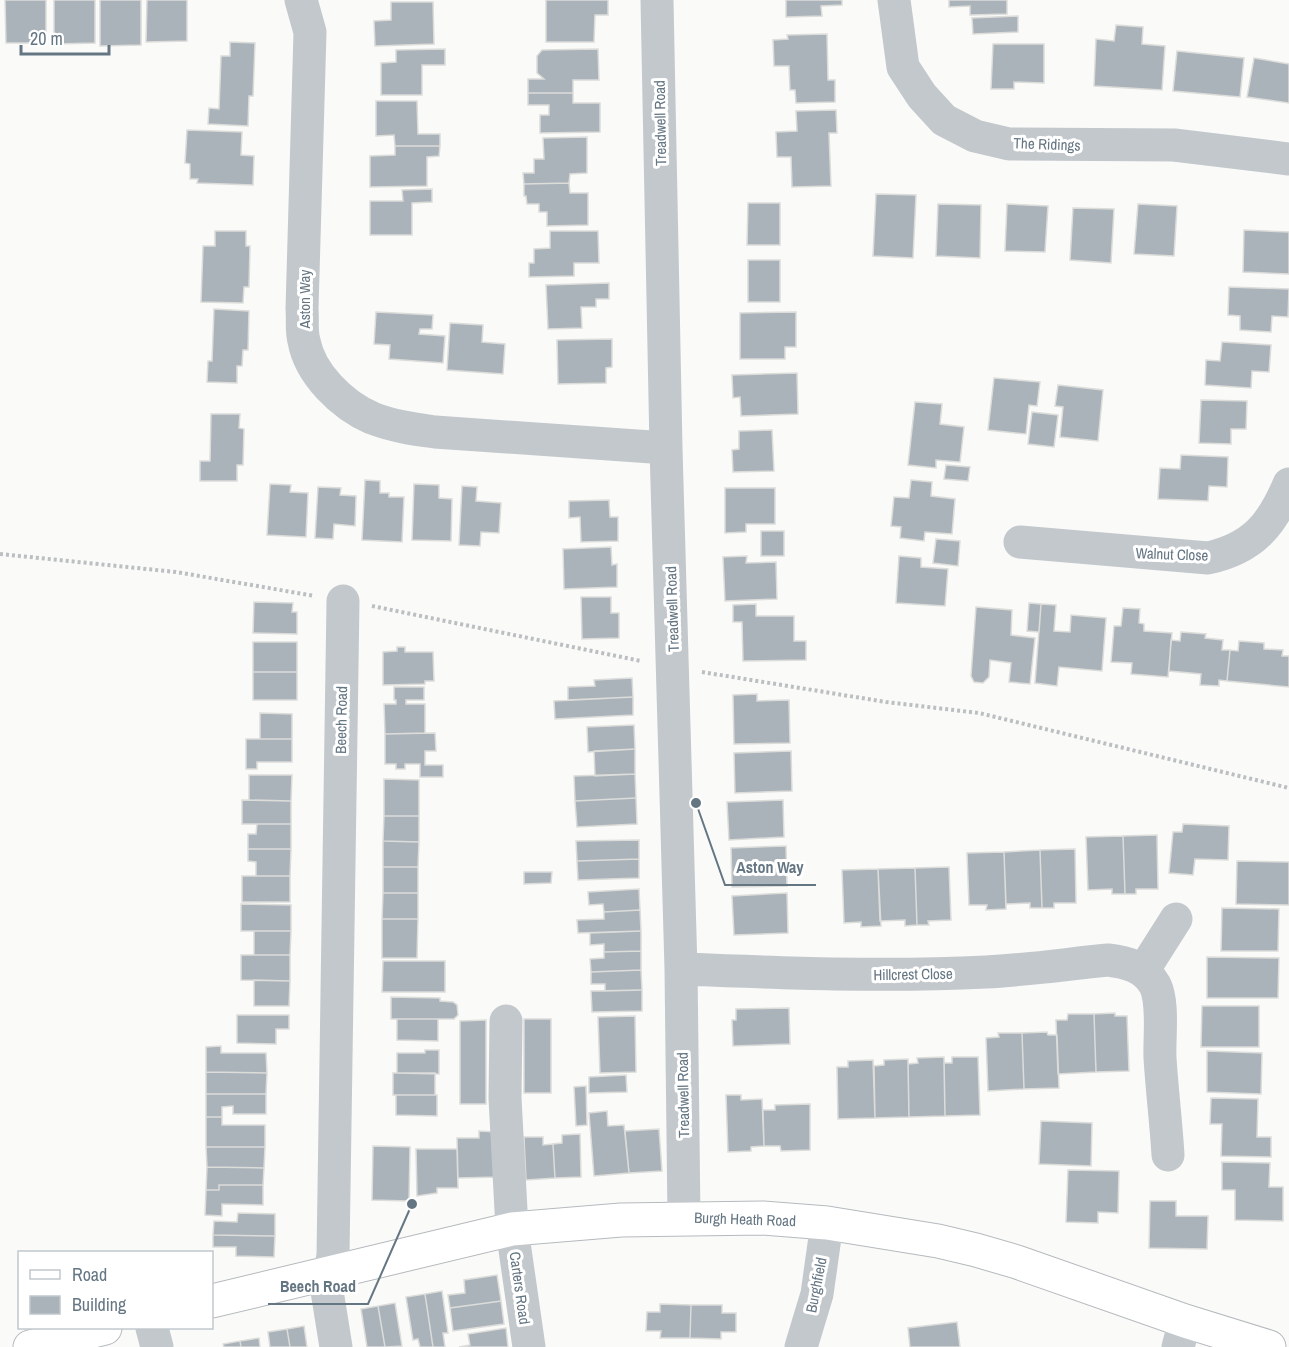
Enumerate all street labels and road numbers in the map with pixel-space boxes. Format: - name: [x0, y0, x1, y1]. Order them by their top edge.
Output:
- street label: Treadwell Road: [649, 80, 671, 166]
- street label: The Ridings: [1013, 132, 1081, 156]
- street label: Aston Way: [294, 269, 315, 330]
- street label: Walnut Close: [1135, 542, 1209, 566]
- street label: Treadwell Road: [660, 566, 684, 652]
- street label: Beech Road: [330, 686, 352, 754]
- street label: Hillcrest Close: [873, 963, 953, 985]
- street label: Treadwell Road: [672, 1052, 694, 1138]
- street label: Burgh Heath Road: [694, 1207, 796, 1231]
- street label: Carters Road: [505, 1250, 535, 1326]
- street label: Burghfield: [800, 1255, 832, 1315]

